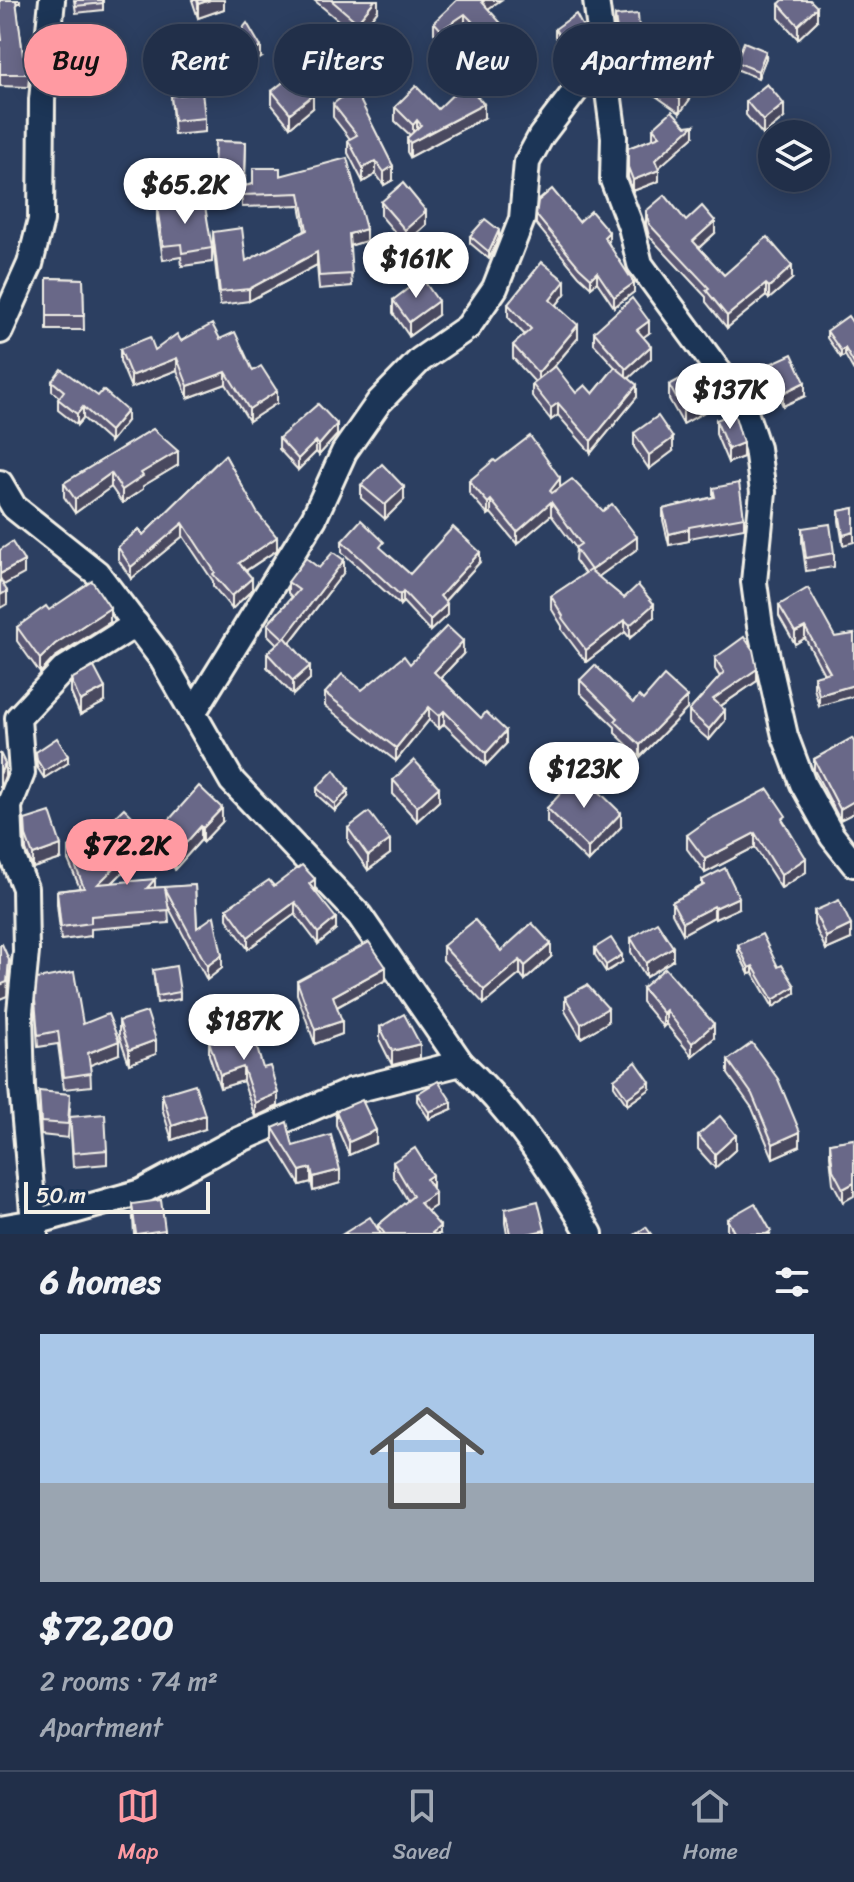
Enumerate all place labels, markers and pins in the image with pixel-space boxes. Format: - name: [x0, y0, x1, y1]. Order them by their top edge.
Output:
- pin: $65.2K: [120, 158, 250, 226]
- pin: $161K: [360, 232, 472, 300]
- pin: $137K: [674, 363, 786, 431]
- pin: $123K: [528, 742, 640, 810]
- pin: $72.2K: [62, 819, 192, 887]
- pin: $187K: [188, 994, 300, 1062]

